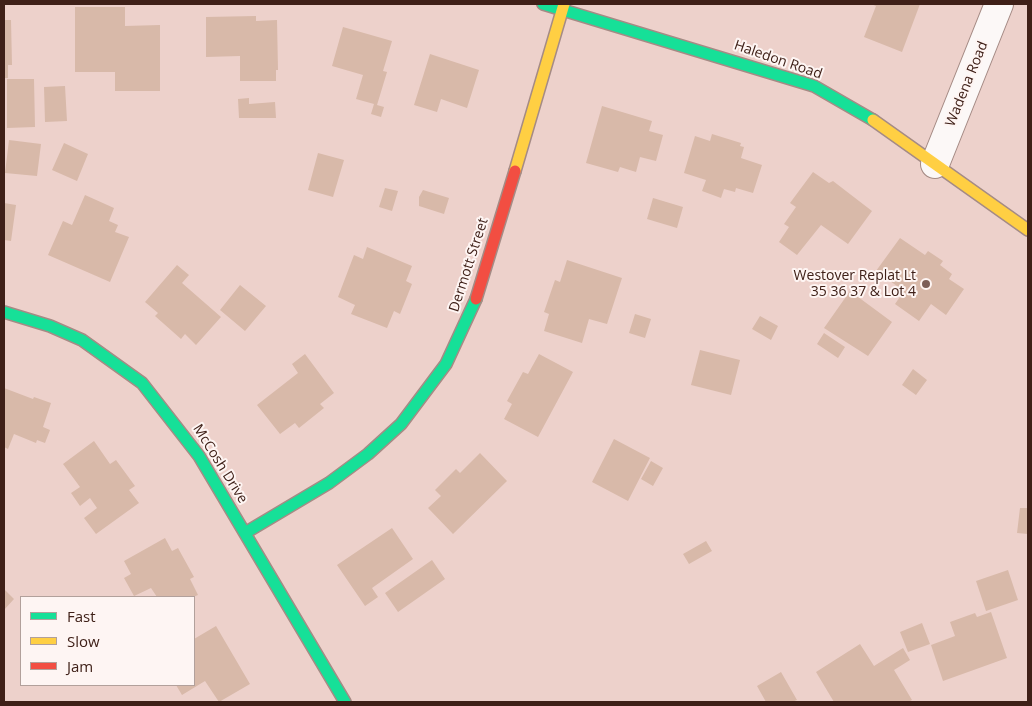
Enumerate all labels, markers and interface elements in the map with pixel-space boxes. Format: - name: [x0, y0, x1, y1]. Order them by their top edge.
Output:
- street label: Haledon Road: [732, 37, 824, 83]
- street label: Wadena Road: [942, 39, 992, 129]
- street label: Dermott Street: [446, 216, 492, 314]
- place label: Westover Replat Lt 35 36 37 & Lot 4: [794, 268, 916, 300]
- marker: Westover Replat Lt 35 36 37 & Lot 4: [920, 278, 932, 290]
- street label: McCosh Drive: [189, 422, 251, 506]
- legend: [20, 596, 195, 686]
- text: Fast: [67, 606, 96, 626]
- text: Slow: [67, 631, 100, 651]
- text: Jam: [67, 656, 93, 676]

